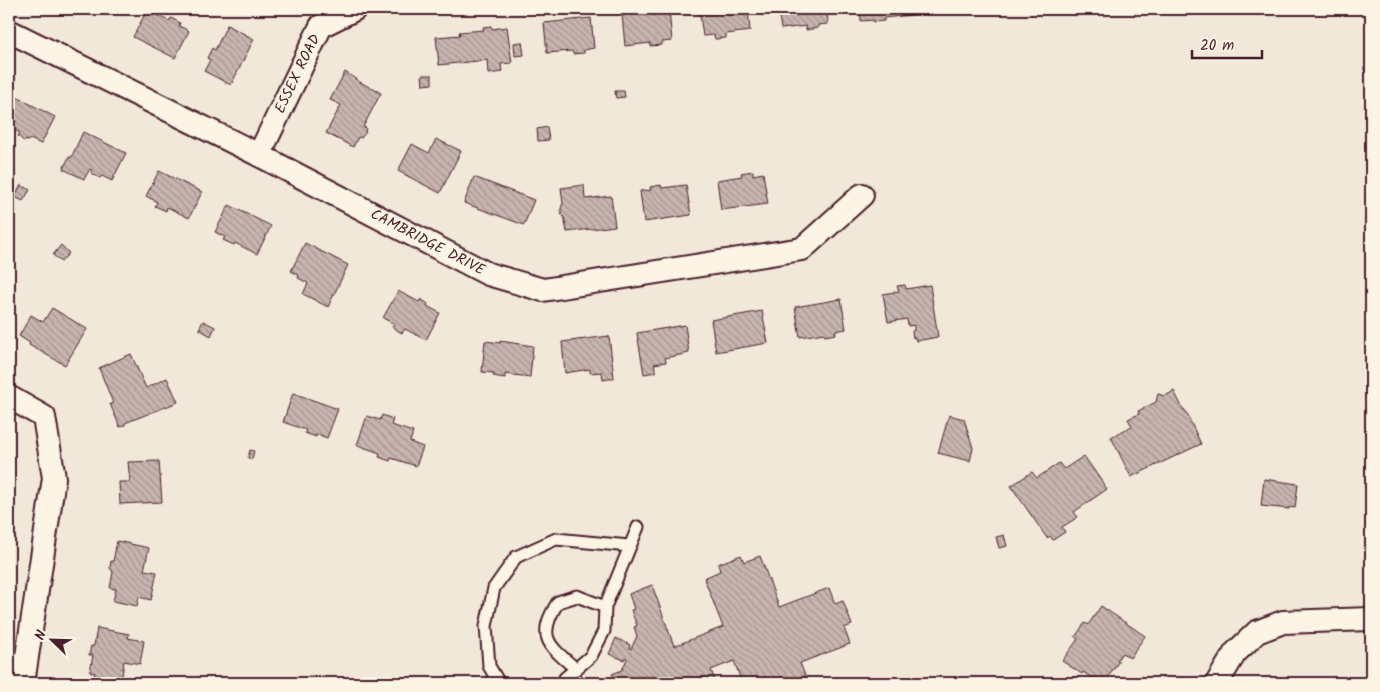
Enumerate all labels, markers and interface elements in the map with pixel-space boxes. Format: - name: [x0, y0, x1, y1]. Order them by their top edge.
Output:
- scale bar: [1192, 28, 1262, 60]
- street label: ESSEX ROAD: [269, 30, 327, 118]
- text: 20 m: [1200, 34, 1234, 58]
- street label: CAMBRIDGE DRIVE: [366, 203, 490, 283]
- north arrow: [28, 614, 78, 664]
- text: N: [29, 627, 53, 644]

